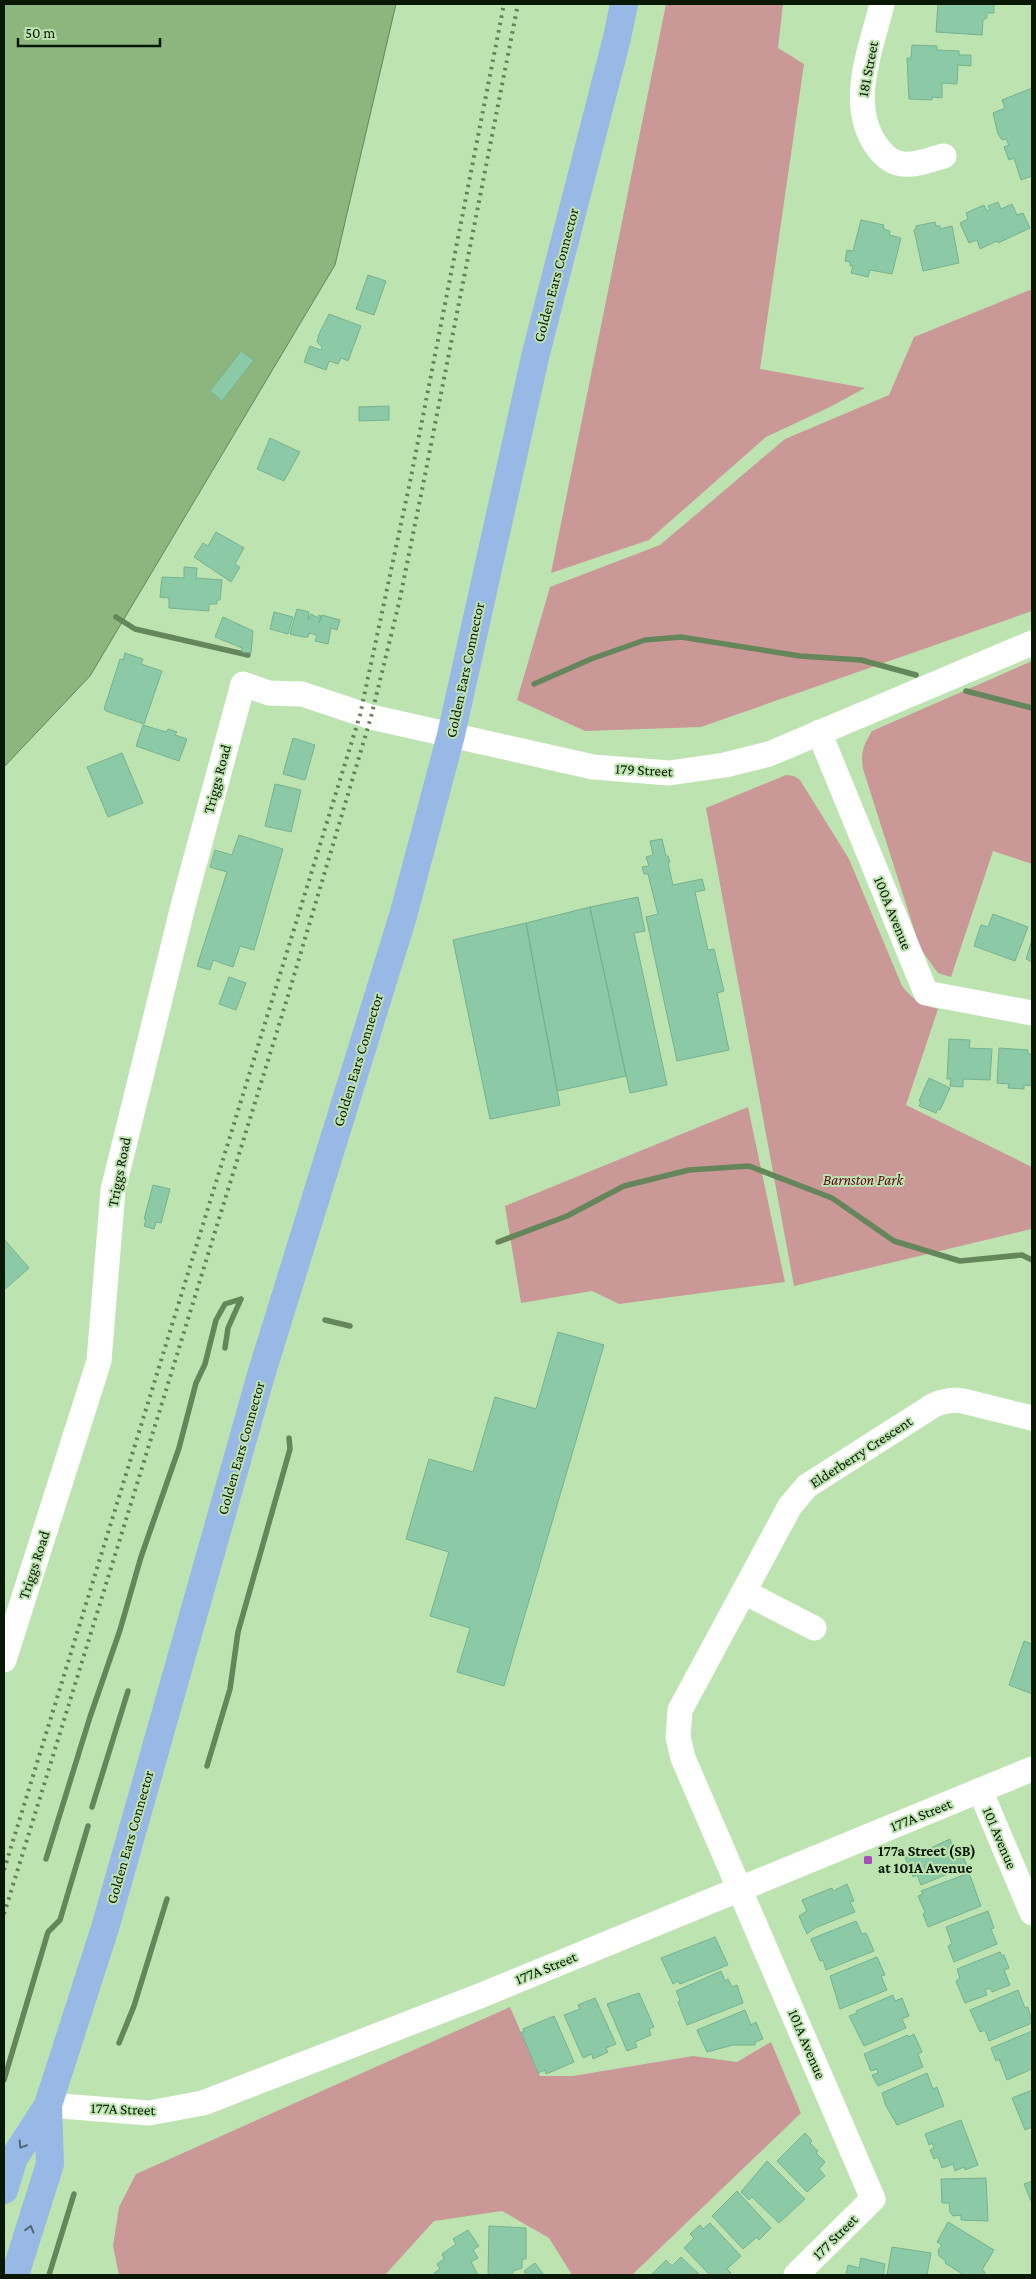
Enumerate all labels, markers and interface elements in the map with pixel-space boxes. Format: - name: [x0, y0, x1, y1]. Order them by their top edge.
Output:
- scale bar: [18, 15, 160, 47]
- text: 50 m: [25, 25, 55, 41]
- street label: 181 Street: [855, 39, 881, 98]
- street label: Golden Ears Connector: [530, 206, 582, 344]
- street label: Golden Ears Connector: [443, 600, 487, 739]
- street label: Triggs Road: [200, 743, 235, 816]
- street label: 179 Street: [615, 761, 674, 780]
- street label: 100A Avenue: [871, 874, 915, 952]
- street label: Golden Ears Connector: [330, 991, 386, 1128]
- street label: Triggs Road: [104, 1136, 135, 1209]
- park label: Barnston Park: [823, 1172, 904, 1188]
- street label: Golden Ears Connector: [214, 1379, 268, 1517]
- street label: Elderberry Crescent: [807, 1412, 917, 1492]
- street label: Triggs Road: [15, 1529, 54, 1602]
- street label: Golden Ears Connector: [103, 1768, 157, 1906]
- street label: 177A Street: [888, 1795, 955, 1835]
- street label: 101 Avenue: [980, 1805, 1020, 1872]
- place label: 177a Street (SB) at 101A Avenue: [878, 1843, 976, 1876]
- marker: 177a Street (SB) at 101A Avenue: [862, 1854, 874, 1866]
- street label: 177A Street: [513, 1948, 580, 1988]
- street label: 101A Avenue: [785, 2007, 829, 2082]
- street label: 177A Street: [90, 2100, 157, 2118]
- one-way arrow: [18, 2140, 28, 2149]
- street label: 177 Street: [809, 2211, 861, 2263]
- one-way arrow: [24, 2225, 34, 2233]

